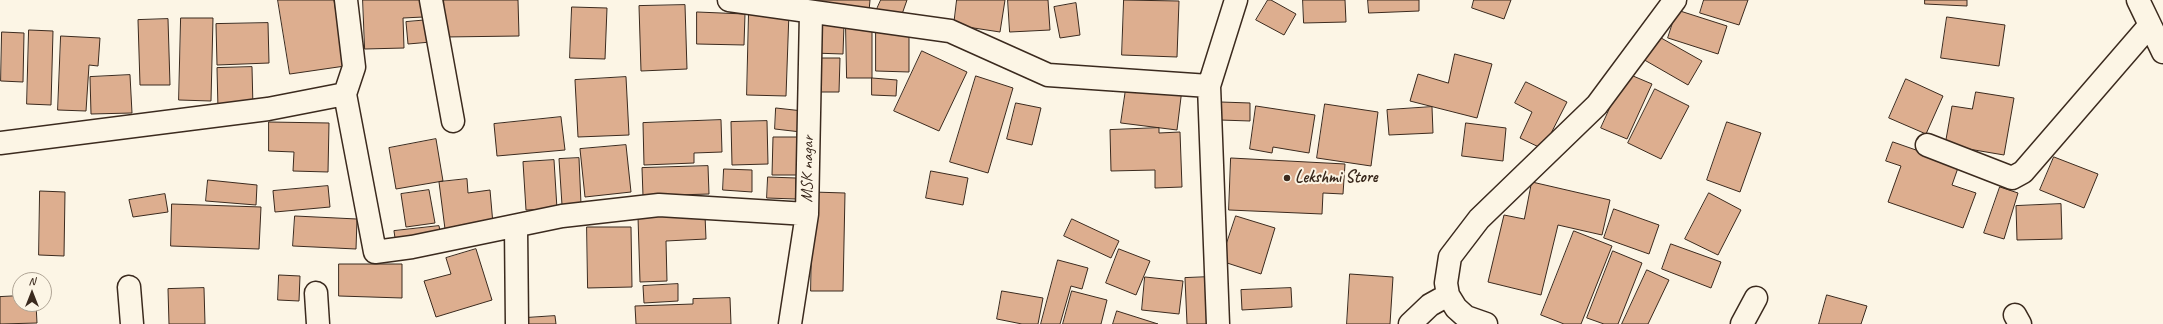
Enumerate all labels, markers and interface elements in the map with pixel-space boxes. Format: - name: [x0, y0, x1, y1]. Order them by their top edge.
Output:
- street label: MSK nagar: [797, 135, 819, 203]
- place label: Lekshmi Store: [1295, 168, 1378, 188]
- marker: Lekshmi Store: [1282, 173, 1292, 183]
- north arrow: [12, 272, 52, 312]
- text: N: [29, 274, 35, 288]

